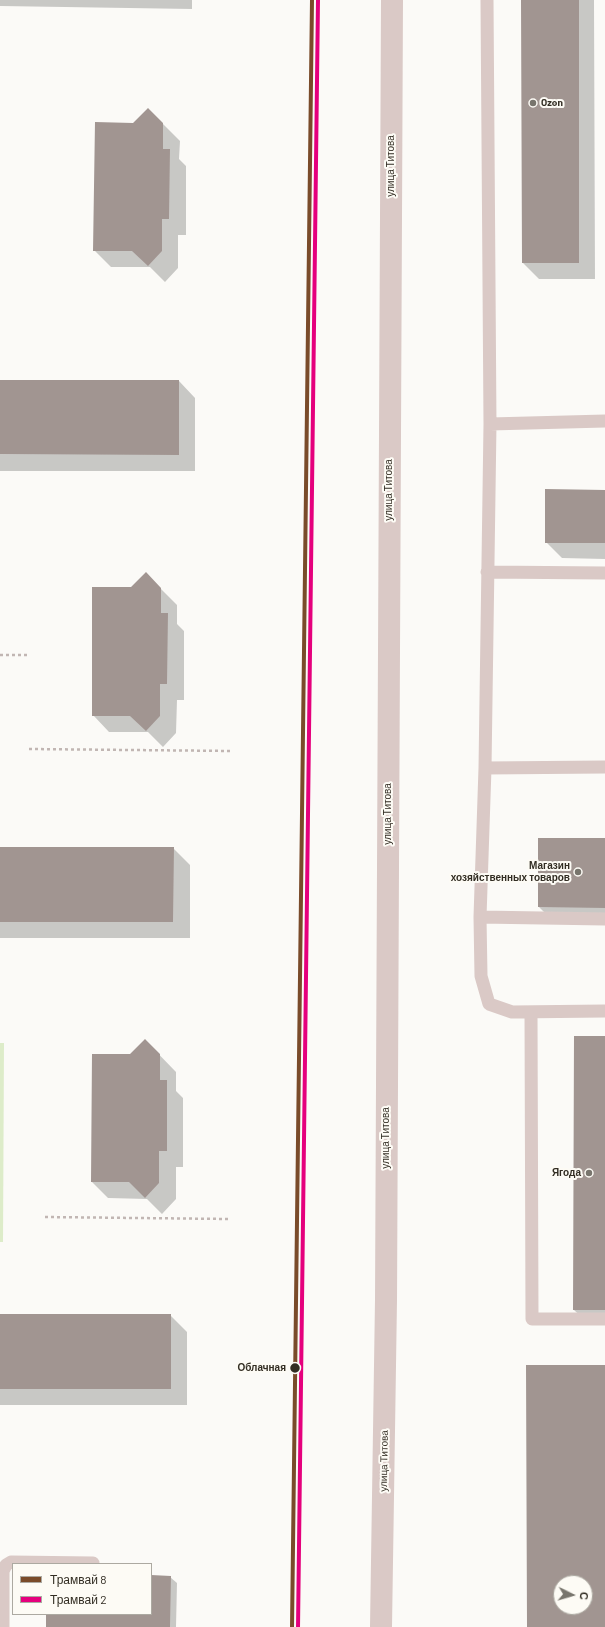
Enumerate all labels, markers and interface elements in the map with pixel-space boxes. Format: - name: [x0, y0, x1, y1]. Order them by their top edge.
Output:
- place label: Ozon: [541, 97, 563, 109]
- marker: Ozon: [528, 98, 538, 108]
- street label: улица Титова: [385, 135, 397, 197]
- street label: улица Титова: [383, 459, 395, 521]
- street label: улица Титова: [382, 783, 394, 845]
- place label: Магазин хозяйственных товаров: [451, 860, 570, 884]
- marker: Магазин хозяйственных товаров: [573, 867, 583, 877]
- street label: улица Титова: [380, 1107, 392, 1169]
- place label: Ягода: [552, 1167, 581, 1179]
- marker: Ягода: [584, 1168, 594, 1178]
- marker: Облачная: [288, 1361, 302, 1375]
- place label: Облачная: [237, 1362, 286, 1374]
- street label: улица Титова: [377, 1430, 391, 1492]
- legend: [12, 1563, 152, 1615]
- text: Трамвай 8: [50, 1572, 107, 1586]
- north arrow: [553, 1575, 593, 1615]
- text: С: [578, 1591, 591, 1601]
- text: Трамвай 2: [50, 1592, 107, 1606]

